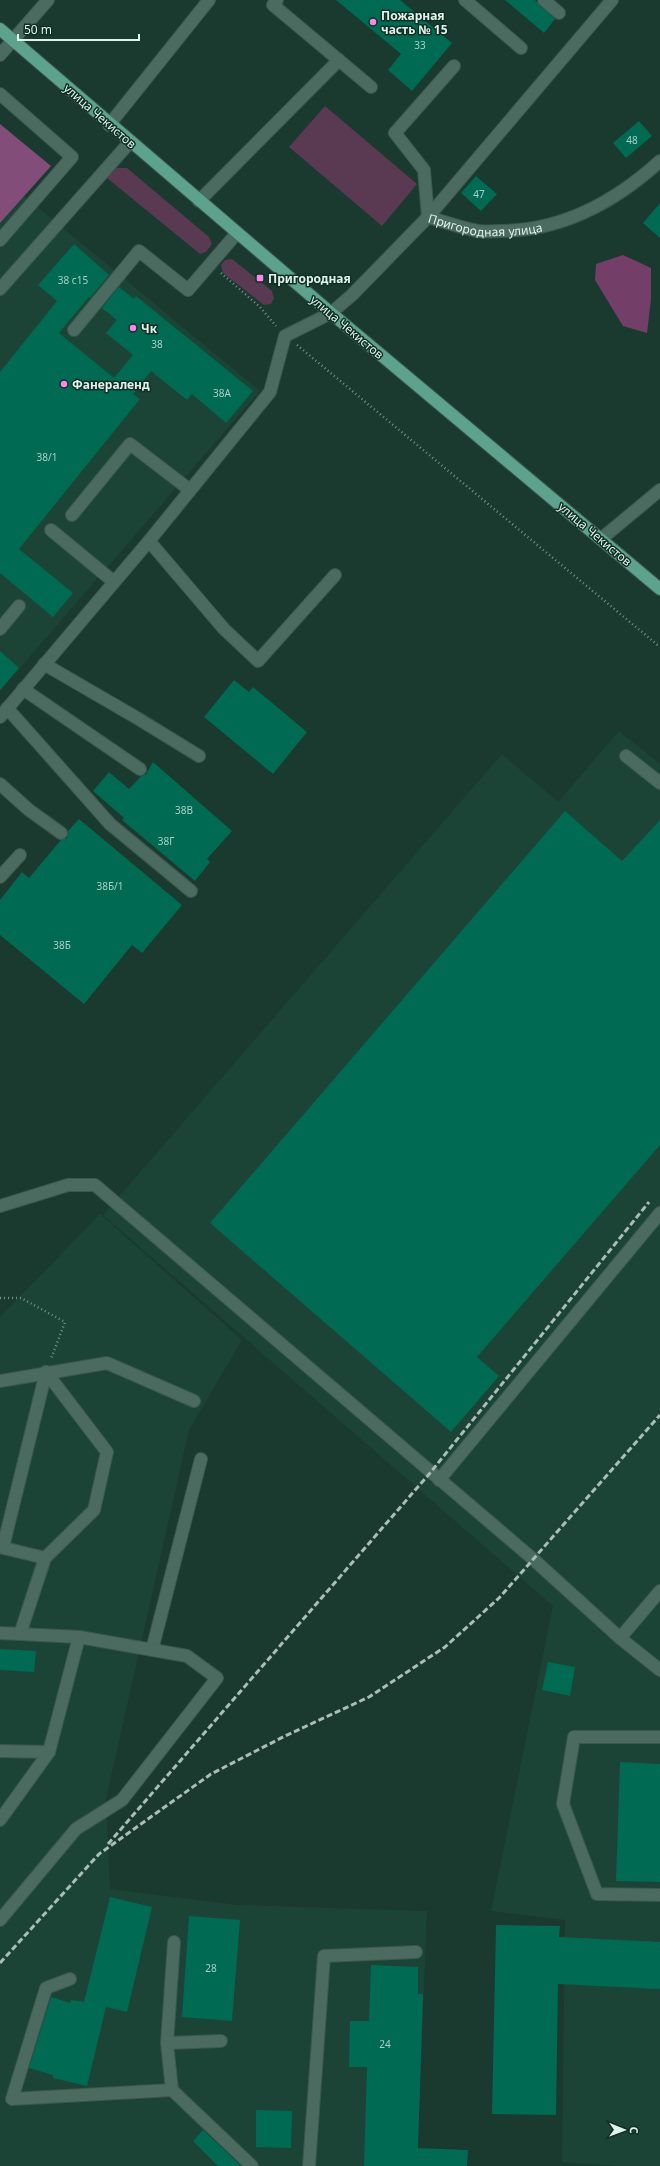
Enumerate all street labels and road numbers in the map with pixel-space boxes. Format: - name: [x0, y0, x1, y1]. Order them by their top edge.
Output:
- street label: улица Чекистов: [60, 80, 140, 152]
- street label: Пригородная улица: [426, 209, 544, 240]
- street label: улица Чекистов: [307, 291, 387, 363]
- street label: улица Чекистов: [555, 498, 635, 570]

